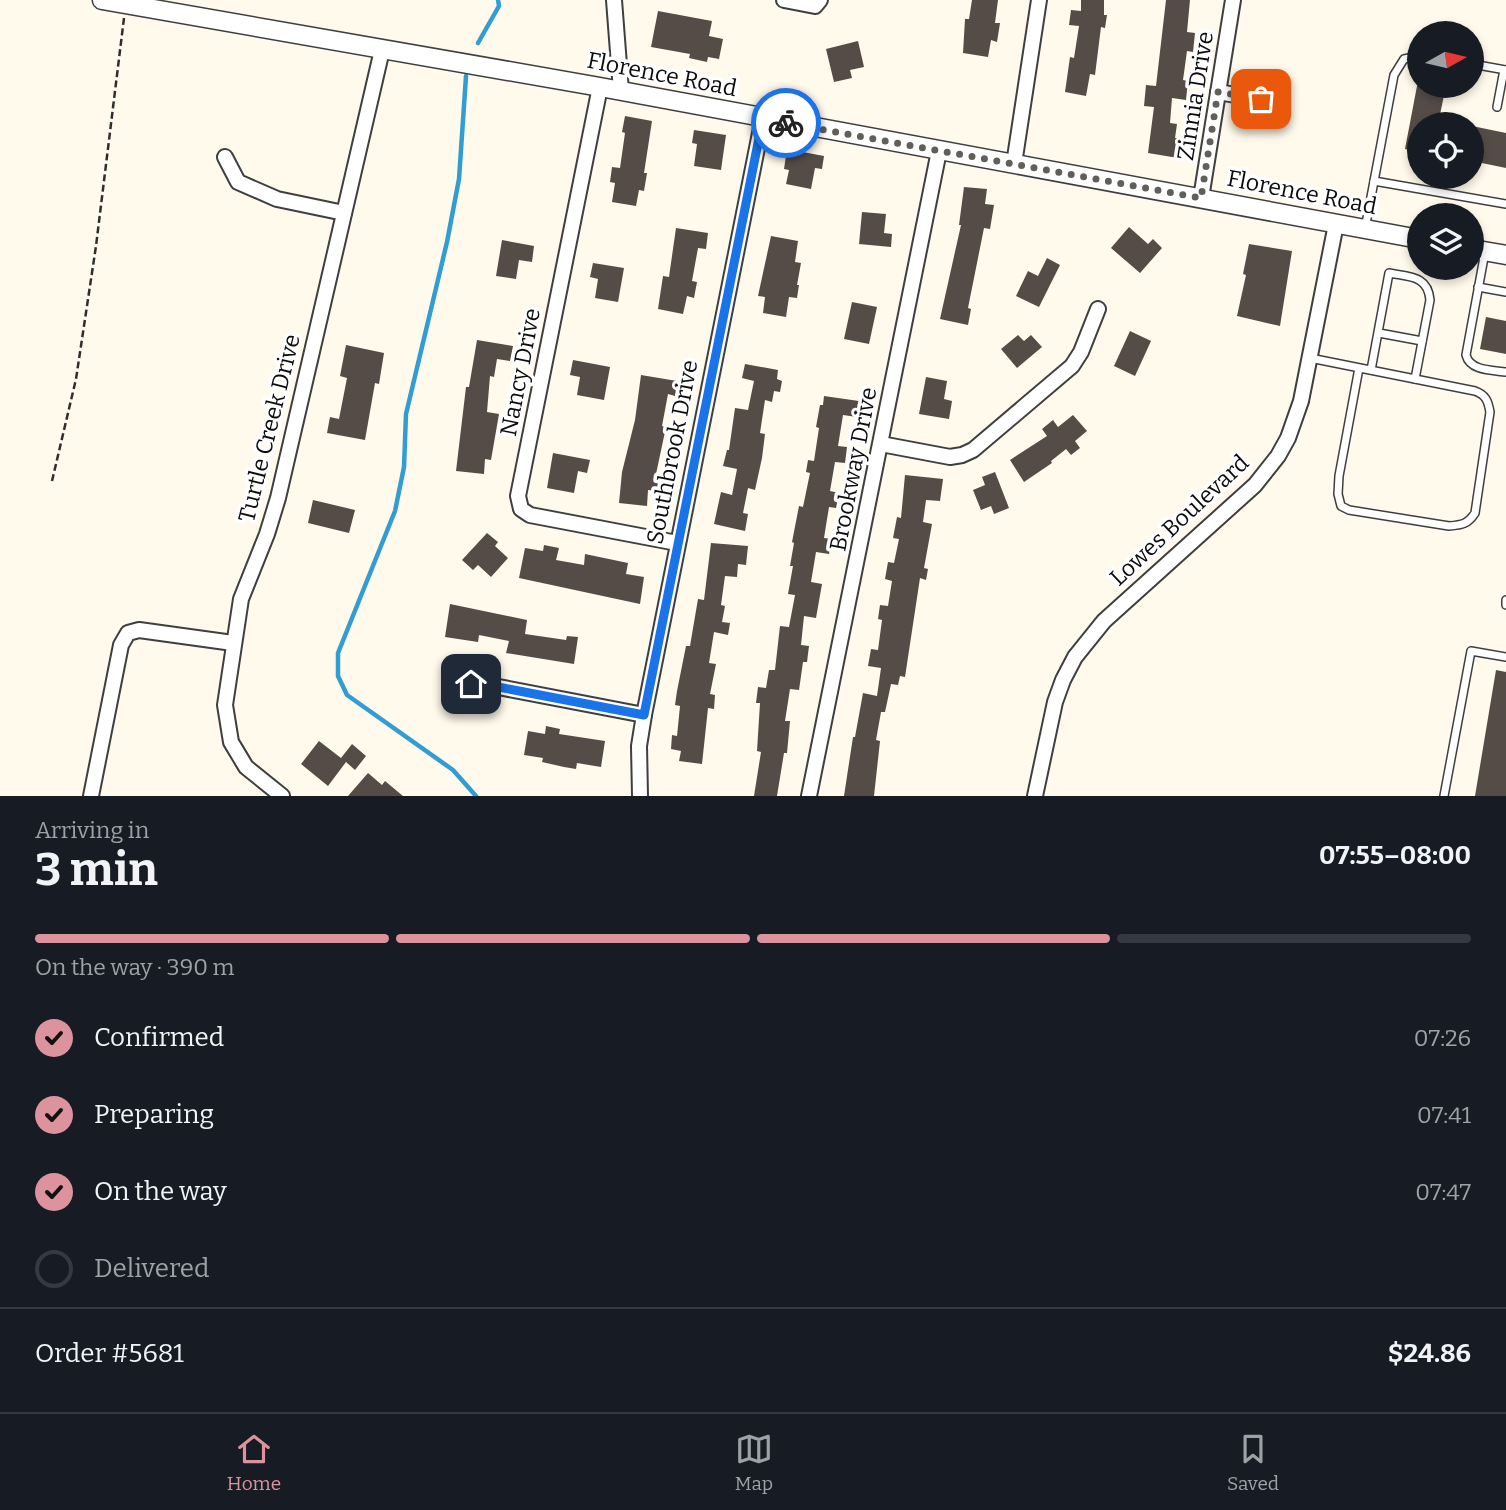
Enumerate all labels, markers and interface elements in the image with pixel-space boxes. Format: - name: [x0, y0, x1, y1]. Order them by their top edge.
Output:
- north arrow: [1407, 21, 1484, 98]
- map controls: [1407, 21, 1484, 280]
- street label: Zinnia Drive: [1171, 29, 1219, 163]
- street label: Florence Road: [585, 46, 740, 102]
- pin: [1231, 69, 1291, 129]
- icon: bag: [1242, 80, 1280, 118]
- courier: [751, 88, 821, 158]
- icon: bike: [767, 104, 805, 142]
- button: locate: [1407, 112, 1484, 189]
- street label: Florence Road: [1225, 164, 1380, 220]
- button: layers: [1407, 203, 1484, 280]
- street label: Nancy Drive: [494, 306, 546, 438]
- street label: Turtle Creek Drive: [232, 331, 306, 525]
- street label: Southbrook Drive: [640, 357, 704, 547]
- street label: Brookway Drive: [823, 385, 883, 553]
- street label: Lowes Boulevard: [1104, 448, 1255, 592]
- pin: [441, 654, 501, 714]
- icon: home: [452, 665, 490, 703]
- text: Arriving in: [35, 816, 149, 844]
- text: 07:55–08:00: [1319, 840, 1471, 871]
- text: 3 min: [35, 842, 158, 897]
- text: On the way · 390 m: [35, 953, 234, 981]
- icon: check: [35, 1019, 73, 1057]
- text: Confirmed: [94, 1022, 224, 1053]
- text: 07:26: [1414, 1024, 1471, 1052]
- icon: check: [35, 1096, 73, 1134]
- text: Preparing: [94, 1099, 214, 1130]
- text: 07:41: [1417, 1101, 1471, 1129]
- icon: check: [35, 1173, 73, 1211]
- text: On the way: [94, 1176, 227, 1207]
- text: 07:47: [1415, 1178, 1471, 1206]
- text: Delivered: [94, 1253, 209, 1284]
- text: Order #5681: [35, 1338, 184, 1369]
- text: $24.86: [1388, 1338, 1471, 1369]
- tab: Home: [227, 1430, 281, 1495]
- tab: Map: [735, 1430, 773, 1495]
- tab: Saved: [1227, 1430, 1279, 1495]

